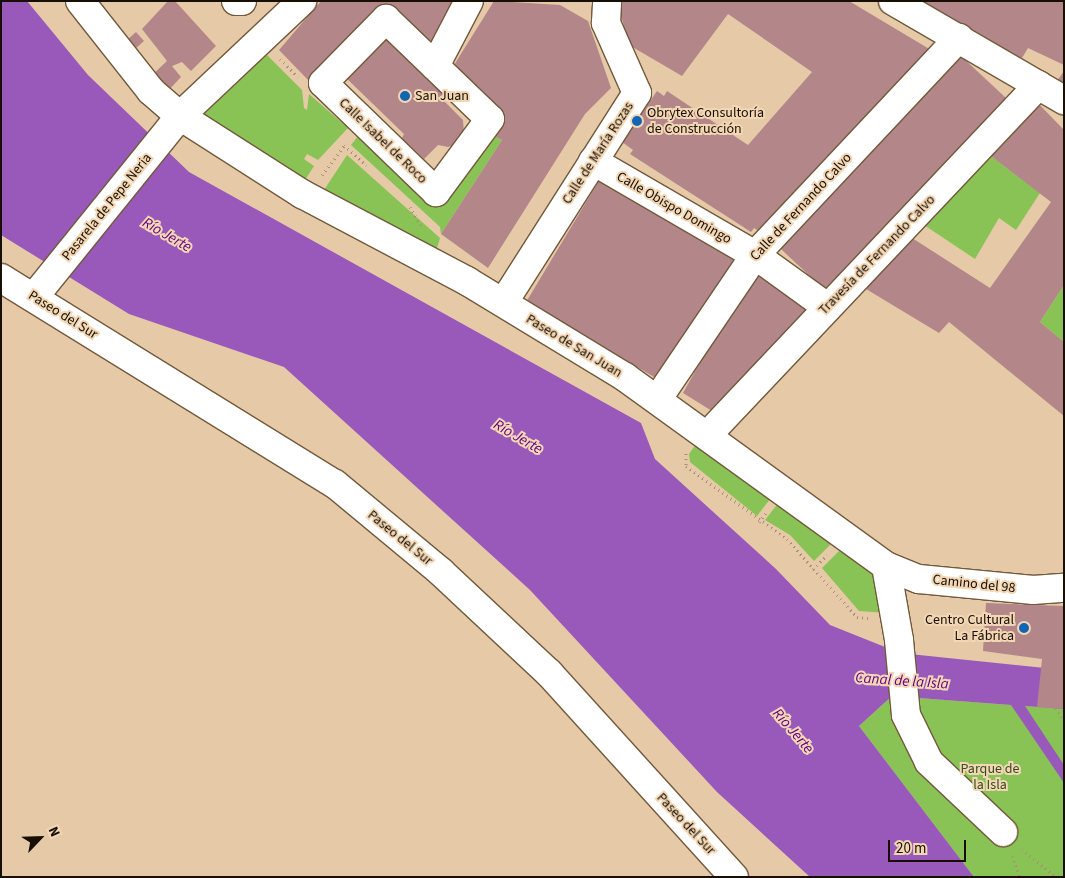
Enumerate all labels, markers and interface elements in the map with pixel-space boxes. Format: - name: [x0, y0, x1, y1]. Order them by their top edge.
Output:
- place label: San Juan: [415, 88, 469, 104]
- marker: San Juan: [399, 90, 411, 102]
- street label: Calle Isabel de Roco: [335, 95, 431, 187]
- street label: Calle de María Rozas: [559, 99, 637, 207]
- place label: Obrytex Consultoría de Construcción: [647, 105, 764, 138]
- marker: Obrytex Consultoría de Construcción: [631, 115, 643, 127]
- street label: Pasarela de Pepe Neria: [59, 150, 155, 264]
- street label: Calle de Fernando Calvo: [747, 150, 855, 264]
- street label: Calle Obispo Domingo: [614, 168, 734, 248]
- street label: Travesía de Fernando Calvo: [815, 192, 939, 318]
- water label: Río Jerte: [139, 214, 195, 256]
- street label: Paseo del Sur: [25, 287, 101, 343]
- street label: Paseo de San Juan: [523, 311, 625, 381]
- water label: Río Jerte: [490, 416, 546, 458]
- street label: Paseo del Sur: [364, 507, 436, 569]
- street label: Camino del 98: [932, 571, 1016, 597]
- place label: Centro Cultural La Fábrica: [925, 612, 1014, 644]
- marker: Centro Cultural La Fábrica: [1018, 622, 1030, 634]
- water label: Canal de la Isla: [855, 669, 949, 693]
- water label: Río Jerte: [769, 705, 817, 757]
- park label: Parque de la Isla: [961, 761, 1019, 794]
- street label: Paseo del Sur: [653, 790, 719, 858]
- north arrow: [15, 813, 65, 863]
- text: N: [43, 824, 65, 840]
- scale bar: [890, 830, 968, 862]
- text: 20 m: [896, 838, 926, 859]

